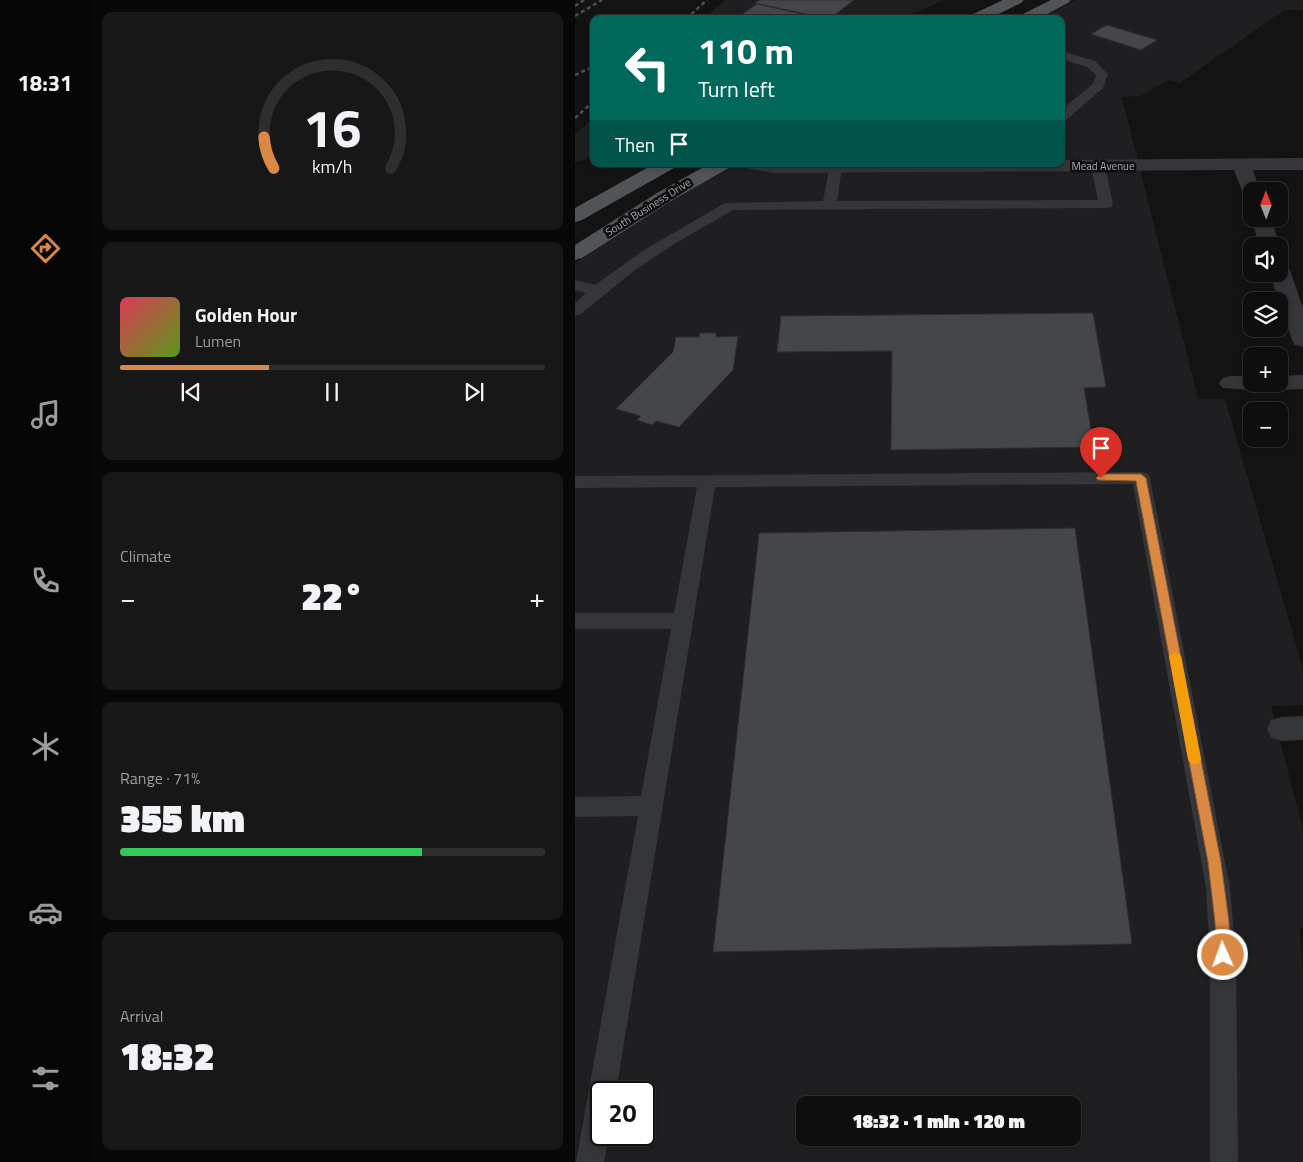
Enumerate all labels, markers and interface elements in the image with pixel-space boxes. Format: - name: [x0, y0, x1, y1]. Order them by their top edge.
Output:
- text: 110 m: [698, 24, 794, 78]
- icon: left: [615, 35, 680, 100]
- text: 18:31: [18, 66, 72, 100]
- text: Turn left: [698, 72, 775, 106]
- text: 16: [303, 88, 362, 167]
- text: Then: [615, 130, 655, 159]
- icon: arrive: [665, 130, 693, 158]
- text: km/h: [312, 153, 353, 180]
- street label: Mead Avenue: [1072, 158, 1135, 174]
- street label: South Business Drive: [602, 174, 694, 240]
- north arrow: [1243, 182, 1287, 228]
- map controls: [1243, 182, 1288, 447]
- icon: directions: [28, 231, 63, 266]
- button: sound: [1243, 237, 1288, 282]
- button: layers: [1243, 292, 1288, 337]
- text: Golden Hour: [195, 300, 297, 329]
- text: Lumen: [195, 329, 241, 353]
- button: +: [1243, 347, 1288, 392]
- icon: previous: [177, 378, 205, 406]
- icon: pause: [318, 378, 346, 406]
- icon: next: [460, 378, 488, 406]
- icon: music: [28, 397, 63, 432]
- button: −: [1243, 402, 1288, 447]
- pin: [1080, 427, 1122, 478]
- icon: arrive: [1087, 434, 1115, 462]
- text: Climate: [120, 544, 171, 568]
- icon: phone: [28, 563, 63, 598]
- text: 22°: [301, 567, 364, 625]
- text: −: [120, 576, 136, 619]
- text: +: [529, 576, 545, 619]
- icon: climate: [28, 729, 63, 764]
- text: Range · 71%: [120, 766, 200, 790]
- text: 355 km: [120, 789, 245, 847]
- icon: car: [28, 895, 63, 930]
- position arrow: [1196, 928, 1248, 980]
- text: Arrival: [120, 1004, 163, 1028]
- text: 18:32: [120, 1027, 215, 1085]
- icon: filters: [28, 1061, 63, 1096]
- speed limit sign: 20: [590, 1081, 655, 1146]
- text: 18:32 · 1 min · 120 m: [852, 1106, 1025, 1135]

